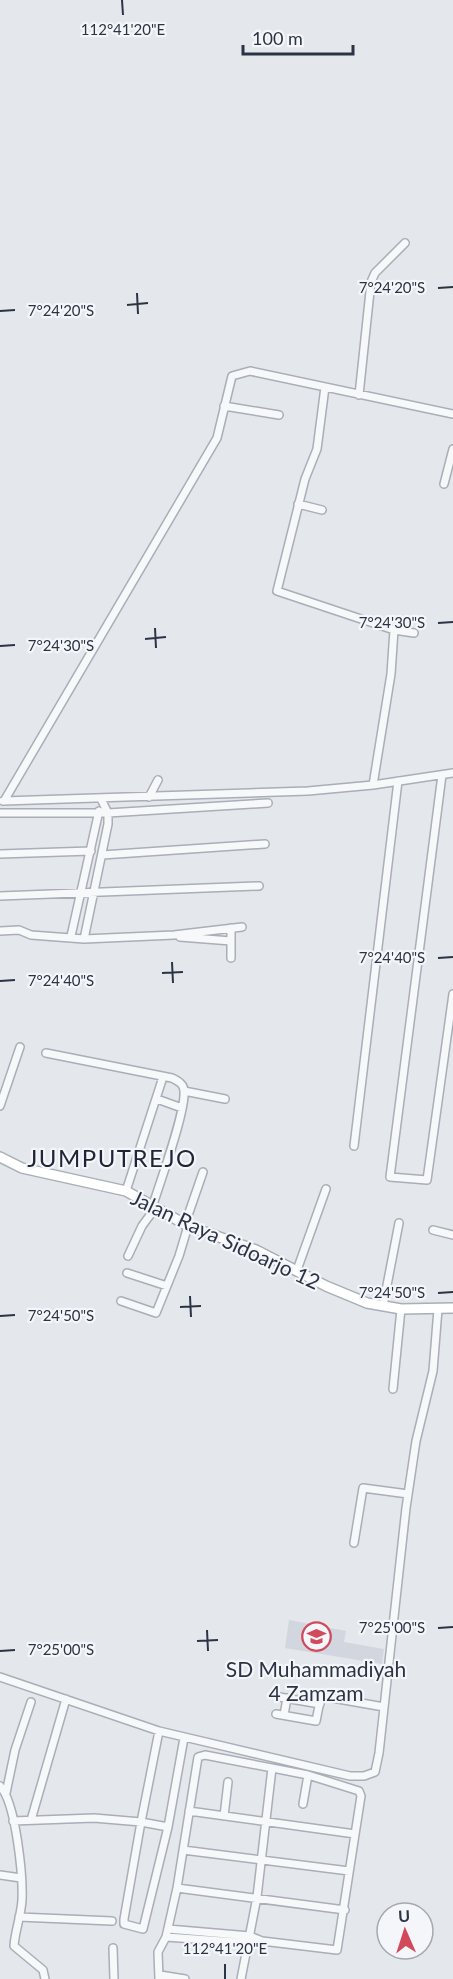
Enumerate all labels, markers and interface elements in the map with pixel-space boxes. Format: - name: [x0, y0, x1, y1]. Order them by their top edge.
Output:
- scale bar: [243, 18, 352, 56]
- text: 112°41'20"E: [81, 20, 165, 38]
- text: 100 m: [252, 27, 303, 49]
- text: 7°24'20"S: [359, 278, 425, 296]
- text: 7°24'20"S: [28, 301, 94, 319]
- text: 7°24'30"S: [359, 613, 425, 631]
- text: 7°24'30"S: [28, 636, 94, 654]
- text: 7°24'40"S: [359, 948, 425, 966]
- text: 7°24'40"S: [28, 971, 94, 989]
- district label: JUMPUTREJO: [27, 1143, 197, 1172]
- street label: Jalan Raya Sidoarjo 12: [127, 1184, 325, 1294]
- text: 7°24'50"S: [359, 1283, 425, 1301]
- text: 7°24'50"S: [28, 1306, 94, 1324]
- text: 7°25'00"S: [359, 1618, 425, 1636]
- school or university icon: SD Muhammadiyah 4 Zamzam: [300, 1621, 332, 1653]
- text: 7°25'00"S: [28, 1640, 94, 1658]
- place label: SD Muhammadiyah 4 Zamzam: [226, 1656, 406, 1705]
- north arrow: [375, 1901, 435, 1961]
- text: U: [398, 1906, 411, 1925]
- text: 112°41'20"E: [183, 1939, 267, 1957]

